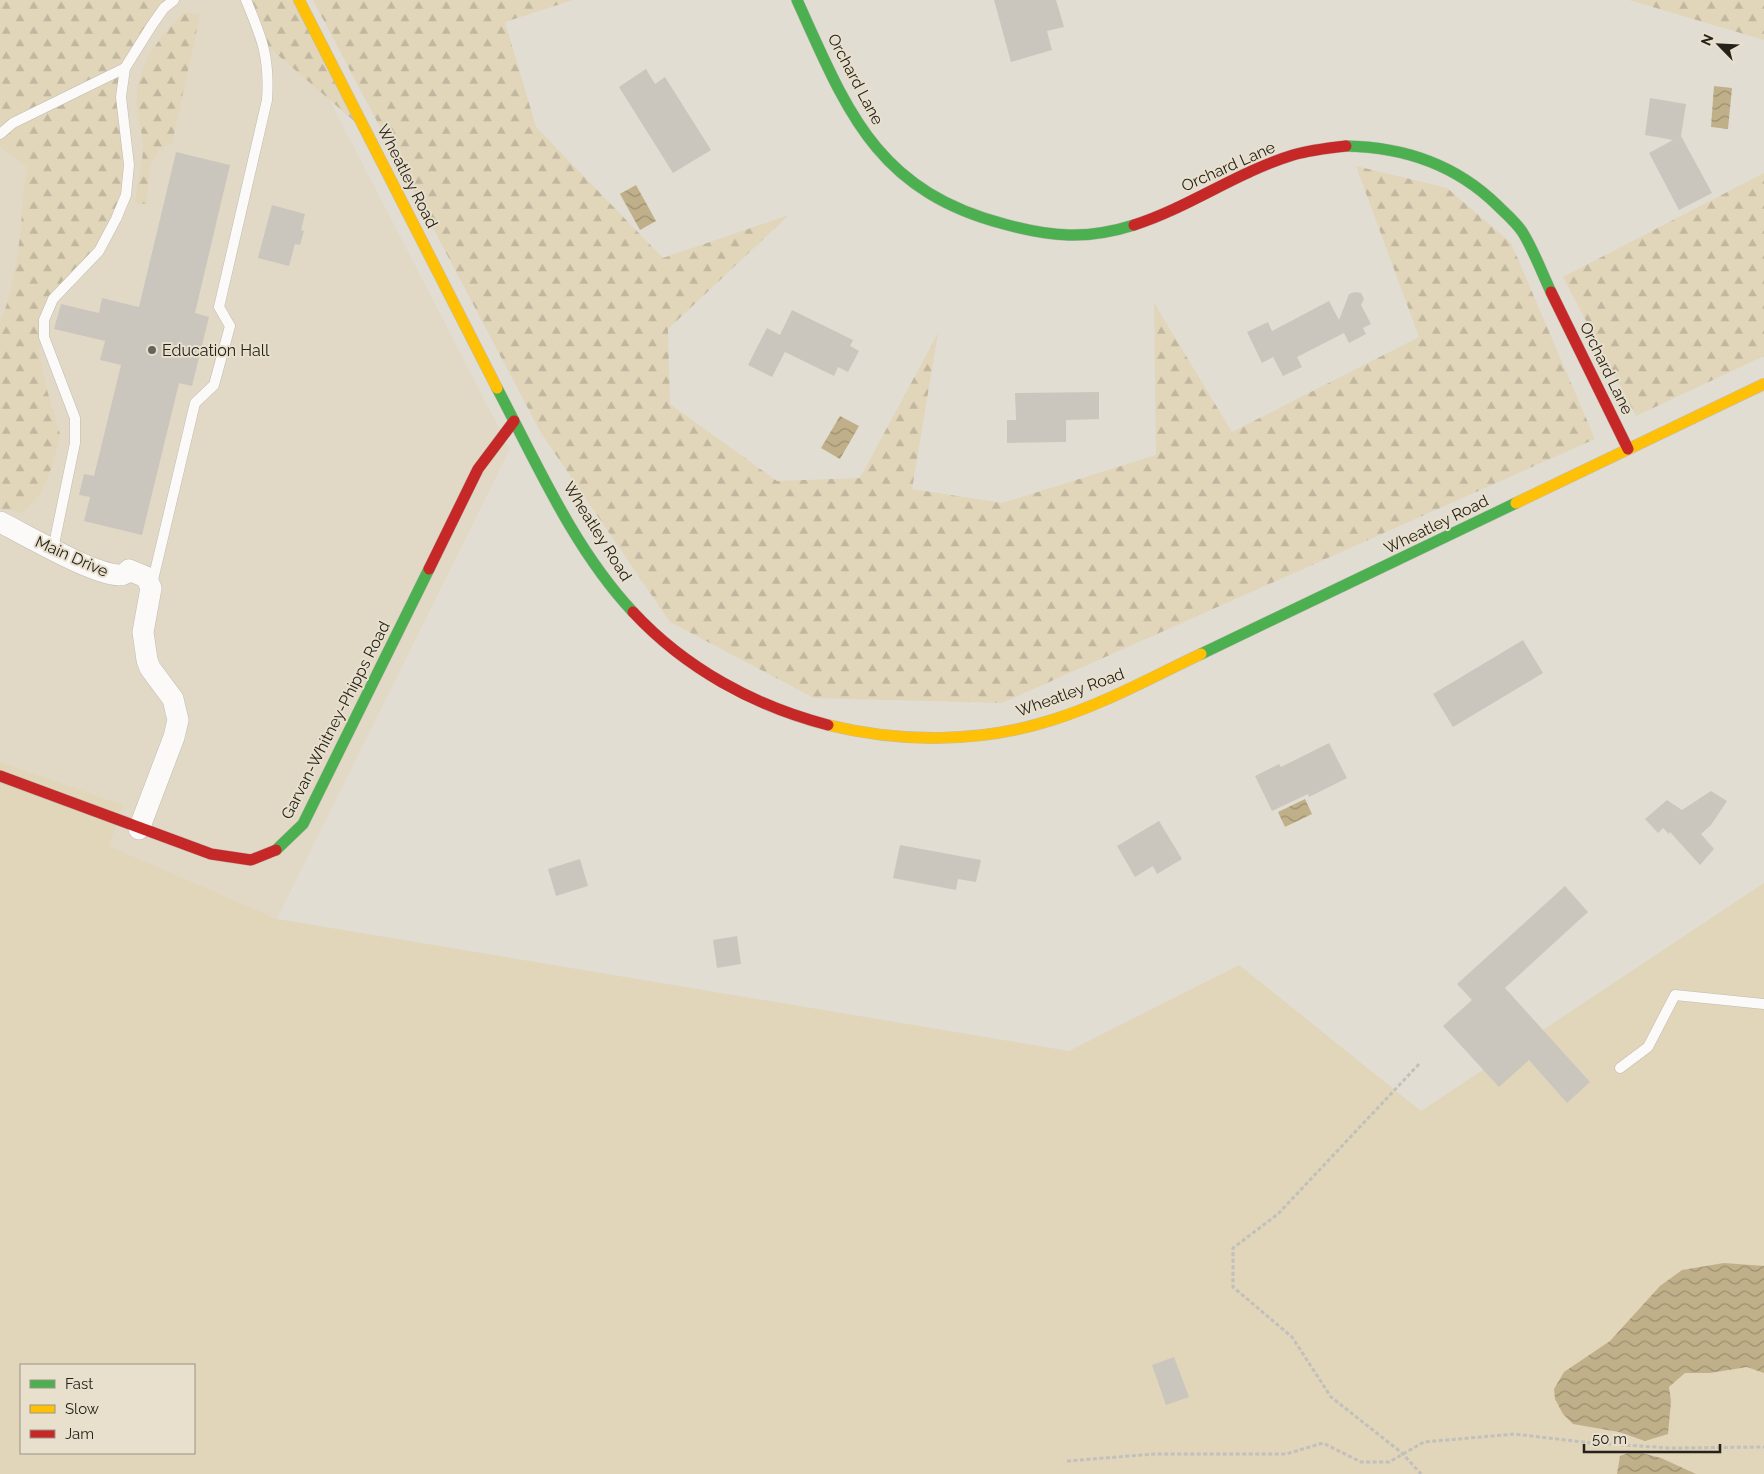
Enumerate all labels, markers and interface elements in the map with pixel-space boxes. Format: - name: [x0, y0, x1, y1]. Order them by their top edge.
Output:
- north arrow: [1694, 20, 1744, 70]
- street label: Orchard Lane: [824, 30, 888, 128]
- text: N: [1698, 32, 1717, 48]
- street label: Wheatley Road: [373, 121, 442, 231]
- street label: Orchard Lane: [1179, 137, 1278, 196]
- street label: Orchard Lane: [1576, 319, 1637, 417]
- place label: Education Hall: [162, 341, 270, 360]
- marker: Education Hall: [146, 344, 158, 356]
- street label: Wheatley Road: [559, 478, 636, 585]
- street label: Wheatley Road: [1381, 491, 1492, 558]
- street label: Main Drive: [32, 532, 111, 581]
- street label: Garvan-Whitney-Phipps Road: [277, 618, 394, 822]
- street label: Wheatley Road: [1014, 664, 1127, 721]
- legend: [20, 1364, 195, 1454]
- text: Fast: [65, 1375, 93, 1393]
- text: Slow: [65, 1400, 99, 1418]
- scale bar: [1584, 1422, 1720, 1454]
- text: Jam: [65, 1425, 94, 1443]
- text: 50 m: [1592, 1430, 1627, 1448]

